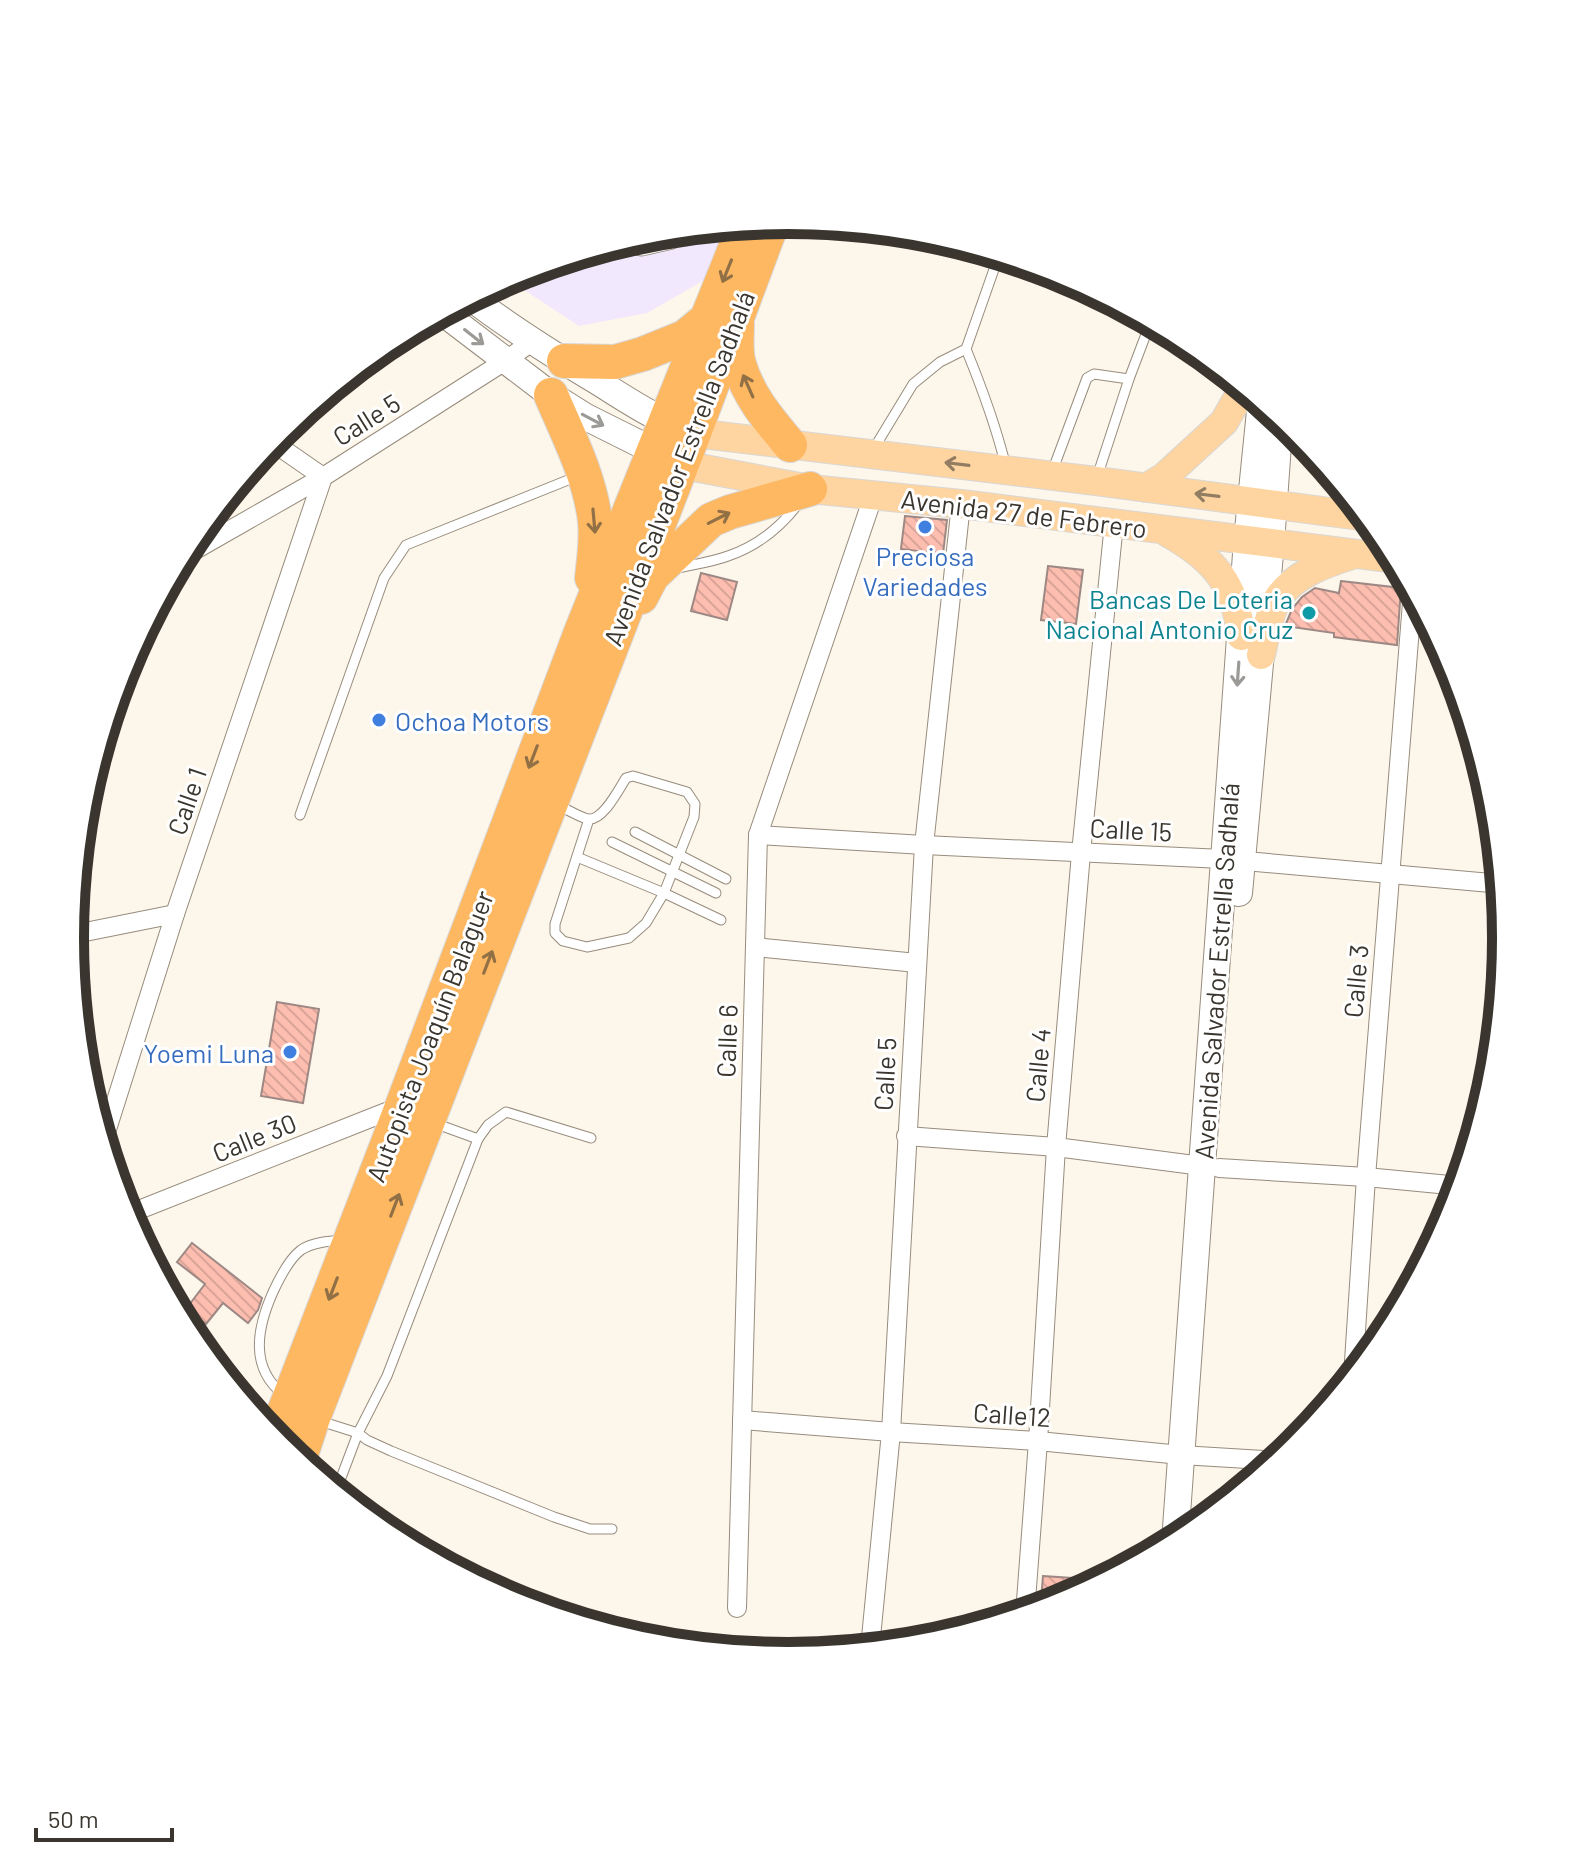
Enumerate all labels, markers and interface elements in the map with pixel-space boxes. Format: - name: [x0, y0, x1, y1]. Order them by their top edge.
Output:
- one-way arrow: [719, 258, 733, 283]
- street label: Avenida Salvador Estrella Sadhalá: [596, 286, 760, 650]
- one-way arrow: [463, 328, 484, 345]
- one-way arrow: [740, 374, 755, 398]
- street label: Calle 5: [327, 386, 405, 452]
- one-way arrow: [581, 412, 604, 428]
- one-way arrow: [945, 456, 970, 471]
- street label: Avenida 27 de Febrero: [899, 483, 1149, 543]
- one-way arrow: [1195, 487, 1220, 502]
- one-way arrow: [587, 507, 602, 534]
- one-way arrow: [707, 509, 731, 525]
- marker: Preciosa Variedades: [916, 518, 934, 536]
- place label: Preciosa Variedades: [862, 540, 988, 601]
- place label: Bancas De Loteria Nacional Antonio Cruz: [1046, 583, 1293, 644]
- marker: Bancas De Loteria Nacional Antonio Cruz: [1300, 604, 1318, 622]
- one-way arrow: [1230, 660, 1245, 687]
- place label: Ochoa Motors: [395, 705, 549, 736]
- marker: Ochoa Motors: [370, 711, 388, 729]
- one-way arrow: [525, 745, 539, 769]
- street label: Calle 1: [160, 763, 212, 839]
- street label: Avenida Salvador Estrella Sadhalá: [1187, 782, 1245, 1160]
- street label: Calle 15: [1089, 811, 1173, 847]
- street label: Autopista Joaquín Balaguer: [359, 885, 499, 1186]
- street label: Calle 3: [1336, 943, 1374, 1019]
- one-way arrow: [482, 950, 496, 975]
- street label: Calle 6: [709, 1004, 743, 1078]
- street label: Calle 4: [1018, 1027, 1056, 1103]
- place label: Yoemi Luna: [144, 1037, 274, 1068]
- street label: Calle 5: [867, 1037, 901, 1111]
- marker: Yoemi Luna: [281, 1043, 299, 1061]
- street label: Calle 30: [207, 1106, 301, 1168]
- one-way arrow: [389, 1193, 403, 1218]
- one-way arrow: [325, 1276, 339, 1301]
- street label: Calle12: [972, 1396, 1052, 1432]
- scale bar: [36, 1792, 172, 1842]
- text: 50 m: [48, 1804, 99, 1833]

